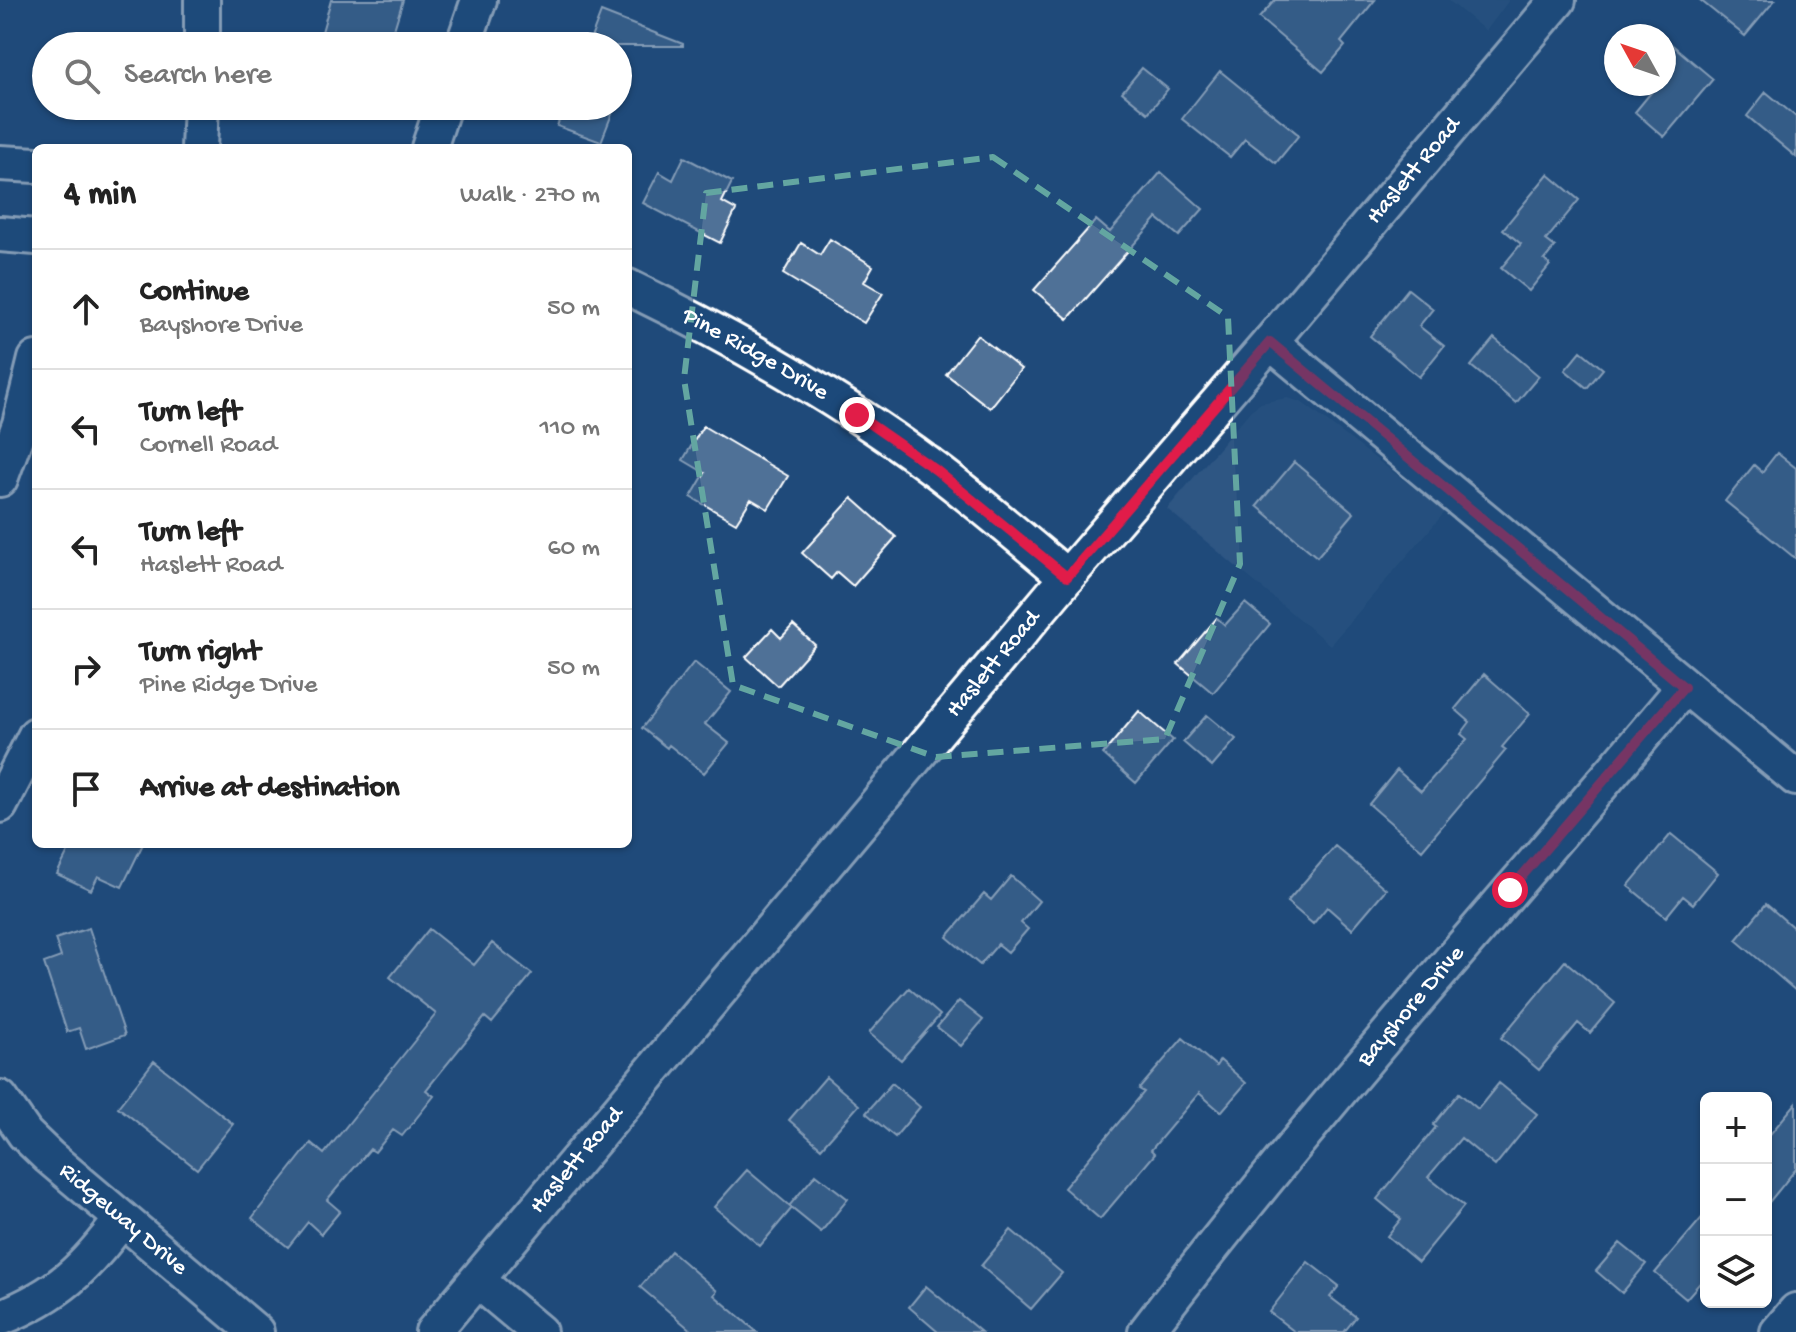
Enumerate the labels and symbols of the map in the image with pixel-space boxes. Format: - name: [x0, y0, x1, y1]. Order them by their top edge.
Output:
- north arrow: [1604, 24, 1676, 96]
- street label: Haslett Road: [1361, 110, 1469, 231]
- street label: Pine Ridge Drive: [676, 301, 834, 408]
- route end: [839, 397, 875, 433]
- street label: Haslett Road: [940, 603, 1048, 724]
- route start: [1492, 872, 1528, 908]
- street label: Bayshore Drive: [1351, 939, 1472, 1074]
- street label: Haslett Road: [524, 1099, 632, 1220]
- street label: Ridgeway Drive: [53, 1157, 194, 1283]

